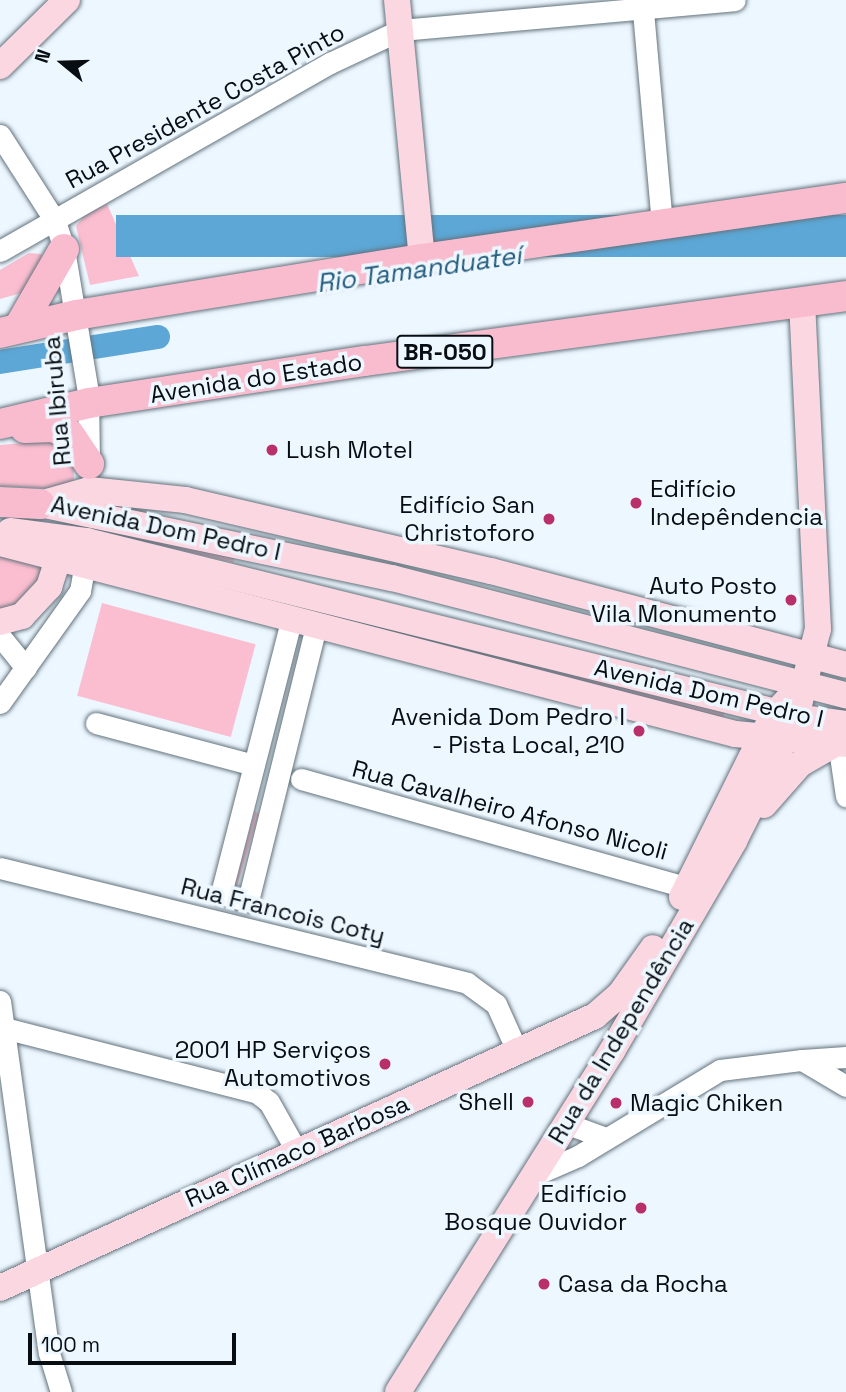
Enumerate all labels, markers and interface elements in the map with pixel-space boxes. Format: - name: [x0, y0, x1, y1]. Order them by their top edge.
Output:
- street label: Rua Presidente Costa Pinto: [61, 17, 349, 195]
- north arrow: [28, 28, 98, 98]
- text: N: [29, 46, 57, 66]
- water label: Rio Tamanduateí: [314, 240, 524, 300]
- road number: BR-050: [396, 332, 494, 372]
- street label: Rua Ibiruba: [37, 335, 77, 467]
- street label: Avenida do Estado: [148, 347, 364, 409]
- place label: Lush Motel: [286, 436, 413, 464]
- marker: Lush Motel: [264, 442, 280, 458]
- place label: Edifício Indepêndencia: [650, 475, 823, 531]
- street label: Avenida Dom Pedro I: [49, 490, 283, 566]
- place label: Edifício San Christoforo: [399, 491, 535, 547]
- marker: Edifício Indepêndencia: [628, 495, 644, 511]
- marker: Edifício San Christoforo: [541, 511, 557, 527]
- place label: Auto Posto Vila Monumento: [591, 572, 777, 628]
- marker: Auto Posto Vila Monumento: [783, 592, 799, 608]
- street label: Avenida Dom Pedro I: [592, 653, 826, 733]
- place label: Avenida Dom Pedro I - Pista Local, 210: [391, 703, 625, 759]
- marker: Avenida Dom Pedro I - Pista Local, 210: [631, 723, 647, 739]
- street label: Rua Cavalheiro Afonso Nicoli: [349, 754, 671, 866]
- street label: Rua Francois Coty: [178, 872, 388, 950]
- street label: Rua da Independência: [542, 913, 700, 1149]
- place label: 2001 HP Serviços Automotivos: [175, 1036, 371, 1092]
- marker: 2001 HP Serviços Automotivos: [377, 1056, 393, 1072]
- place label: Shell: [459, 1088, 514, 1116]
- street label: Rua Clímaco Barbosa: [181, 1089, 413, 1213]
- place label: Magic Chiken: [630, 1089, 783, 1117]
- marker: Shell: [520, 1094, 536, 1110]
- marker: Magic Chiken: [608, 1095, 624, 1111]
- place label: Edifício Bosque Ouvidor: [444, 1180, 627, 1236]
- marker: Edifício Bosque Ouvidor: [633, 1200, 649, 1216]
- place label: Casa da Rocha: [558, 1270, 728, 1298]
- marker: Casa da Rocha: [536, 1276, 552, 1292]
- scale bar: [32, 1318, 240, 1362]
- text: 100 m: [41, 1331, 100, 1358]

